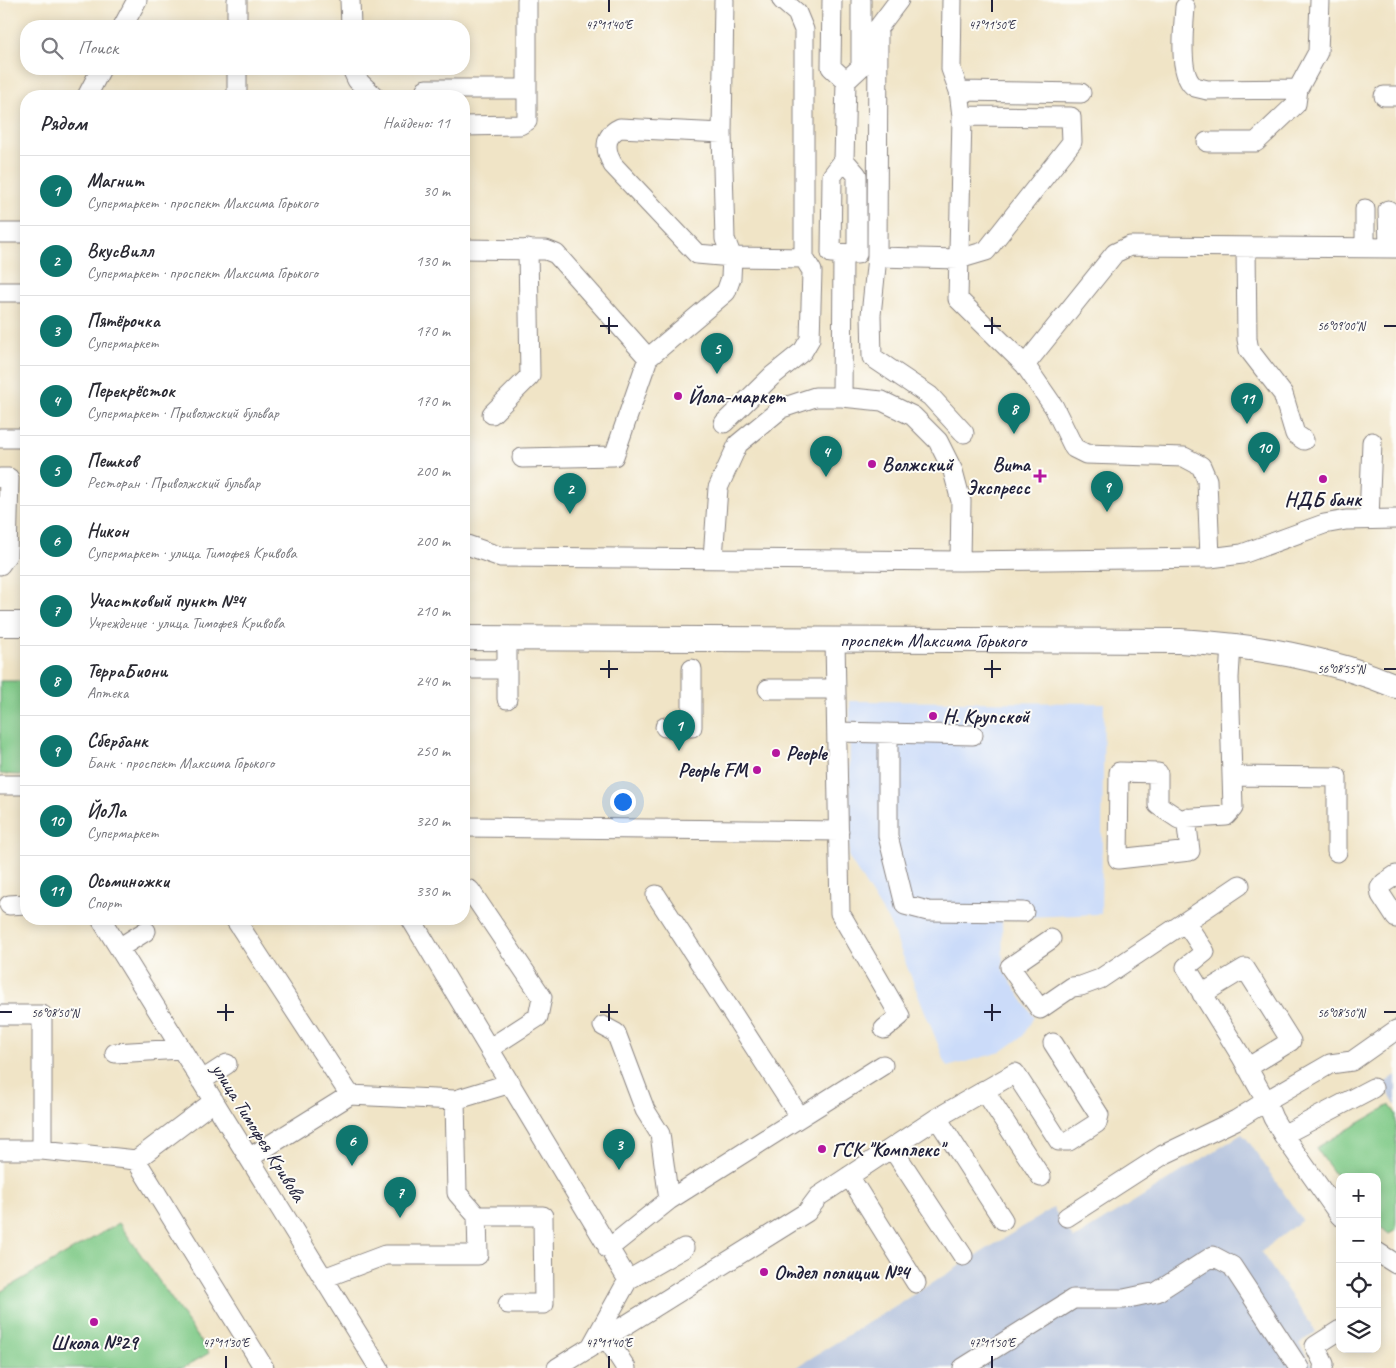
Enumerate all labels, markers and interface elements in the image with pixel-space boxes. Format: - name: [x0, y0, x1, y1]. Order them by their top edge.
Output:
- text: 47°11'40"E: [586, 17, 634, 33]
- text: 47°11'50"E: [969, 17, 1017, 33]
- search box: [20, 20, 470, 75]
- icon: search: [38, 34, 66, 62]
- text: Поиск: [78, 36, 118, 60]
- text: Рядом: [40, 110, 87, 136]
- text: Найдено: 11: [383, 113, 450, 133]
- text: Магнит: [87, 169, 144, 193]
- text: 1: [52, 181, 60, 201]
- text: 30 m: [423, 181, 450, 201]
- text: Супермаркет · проспект Максима Горького: [87, 193, 318, 213]
- text: ВкусВилл: [87, 239, 153, 263]
- text: 2: [52, 251, 60, 271]
- text: 130 m: [416, 251, 450, 271]
- text: Супермаркет · проспект Максима Горького: [87, 263, 318, 283]
- text: Пятёрочка: [87, 309, 160, 333]
- text: 56°09'00"N: [1317, 318, 1366, 334]
- text: 3: [52, 321, 60, 341]
- text: 170 m: [416, 321, 450, 341]
- text: Супермаркет: [87, 333, 158, 353]
- pin: 5: [701, 333, 733, 374]
- text: Перекрёсток: [87, 379, 175, 403]
- pin: 11: [1231, 383, 1263, 424]
- place label: Йола-маркет: [688, 384, 787, 409]
- marker: Йола-маркет: [672, 390, 684, 402]
- text: 4: [52, 391, 60, 411]
- text: 170 m: [416, 391, 450, 411]
- pin: 8: [998, 393, 1030, 434]
- text: Супермаркет · Приволжский бульвар: [87, 403, 279, 423]
- pin: 10: [1248, 432, 1280, 473]
- pin: 4: [810, 436, 842, 477]
- text: Пешков: [87, 449, 138, 473]
- place label: Волжский: [882, 452, 954, 477]
- place label: Вита Экспресс: [966, 452, 1031, 500]
- marker: Волжский: [866, 458, 878, 470]
- text: 5: [53, 461, 59, 481]
- text: 200 m: [416, 461, 450, 481]
- marker: Вита Экспресс: [1034, 470, 1046, 482]
- pin: 9: [1091, 471, 1123, 512]
- text: Ресторан · Приволжский бульвар: [87, 473, 260, 493]
- pin: 2: [554, 473, 586, 514]
- marker: НДБ банк: [1317, 473, 1329, 485]
- place label: НДБ банк: [1285, 487, 1363, 512]
- text: Никон: [87, 519, 128, 543]
- text: 6: [52, 531, 60, 551]
- text: 200 m: [416, 531, 450, 551]
- text: Супермаркет · улица Тимофея Кривова: [87, 543, 296, 563]
- text: Участковый пункт №4: [87, 589, 245, 613]
- text: 7: [52, 601, 60, 621]
- text: 210 m: [416, 601, 450, 621]
- text: Учреждение · улица Тимофея Кривова: [87, 613, 284, 633]
- street label: проспект Максима Горького: [840, 628, 1028, 653]
- text: ТерраБиони: [87, 659, 168, 683]
- text: 56°08'55"N: [1317, 661, 1366, 677]
- text: 8: [52, 671, 60, 691]
- text: 240 m: [416, 671, 450, 691]
- text: Аптека: [87, 683, 128, 703]
- place label: Н. Крупской: [943, 704, 1031, 729]
- pin: 1: [663, 710, 695, 751]
- marker: Н. Крупской: [927, 710, 939, 722]
- text: Сбербанк: [87, 729, 148, 753]
- text: 9: [52, 741, 60, 761]
- text: 250 m: [416, 741, 450, 761]
- place label: People: [786, 741, 828, 766]
- marker: People: [770, 747, 782, 759]
- text: Банк · проспект Максима Горького: [87, 753, 274, 773]
- place label: People FM: [678, 758, 748, 783]
- marker: People FM: [751, 764, 763, 776]
- your location: [610, 789, 636, 815]
- text: ЙоЛа: [87, 799, 126, 823]
- text: 10: [49, 811, 63, 831]
- text: 320 m: [416, 811, 450, 831]
- text: Супермаркет: [87, 823, 158, 843]
- text: Осьминожки: [87, 869, 169, 893]
- text: 11: [49, 881, 63, 901]
- text: 330 m: [416, 881, 450, 901]
- text: Спорт: [87, 893, 122, 913]
- text: 56°08'50"N: [31, 1005, 80, 1021]
- text: 56°08'50"N: [1317, 1005, 1366, 1021]
- street label: улица Тимофея Кривова: [205, 1057, 312, 1207]
- pin: 6: [336, 1125, 368, 1166]
- pin: 3: [603, 1129, 635, 1170]
- place label: ГСК "Комплекс": [832, 1137, 948, 1162]
- marker: ГСК "Комплекс": [816, 1143, 828, 1155]
- map controls: [1336, 1173, 1381, 1353]
- button: +: [1336, 1173, 1381, 1218]
- pin: 7: [384, 1177, 416, 1218]
- button: −: [1336, 1218, 1381, 1263]
- place label: Отдел полиции №4: [774, 1260, 912, 1285]
- button: locate: [1336, 1263, 1381, 1308]
- marker: Отдел полиции №4: [758, 1266, 770, 1278]
- button: layers: [1336, 1308, 1381, 1353]
- marker: Школа №29: [88, 1316, 100, 1328]
- place label: Школа №29: [51, 1330, 140, 1355]
- text: 47°11'30"E: [203, 1335, 251, 1351]
- text: 47°11'40"E: [586, 1335, 634, 1351]
- text: 47°11'50"E: [969, 1335, 1017, 1351]

